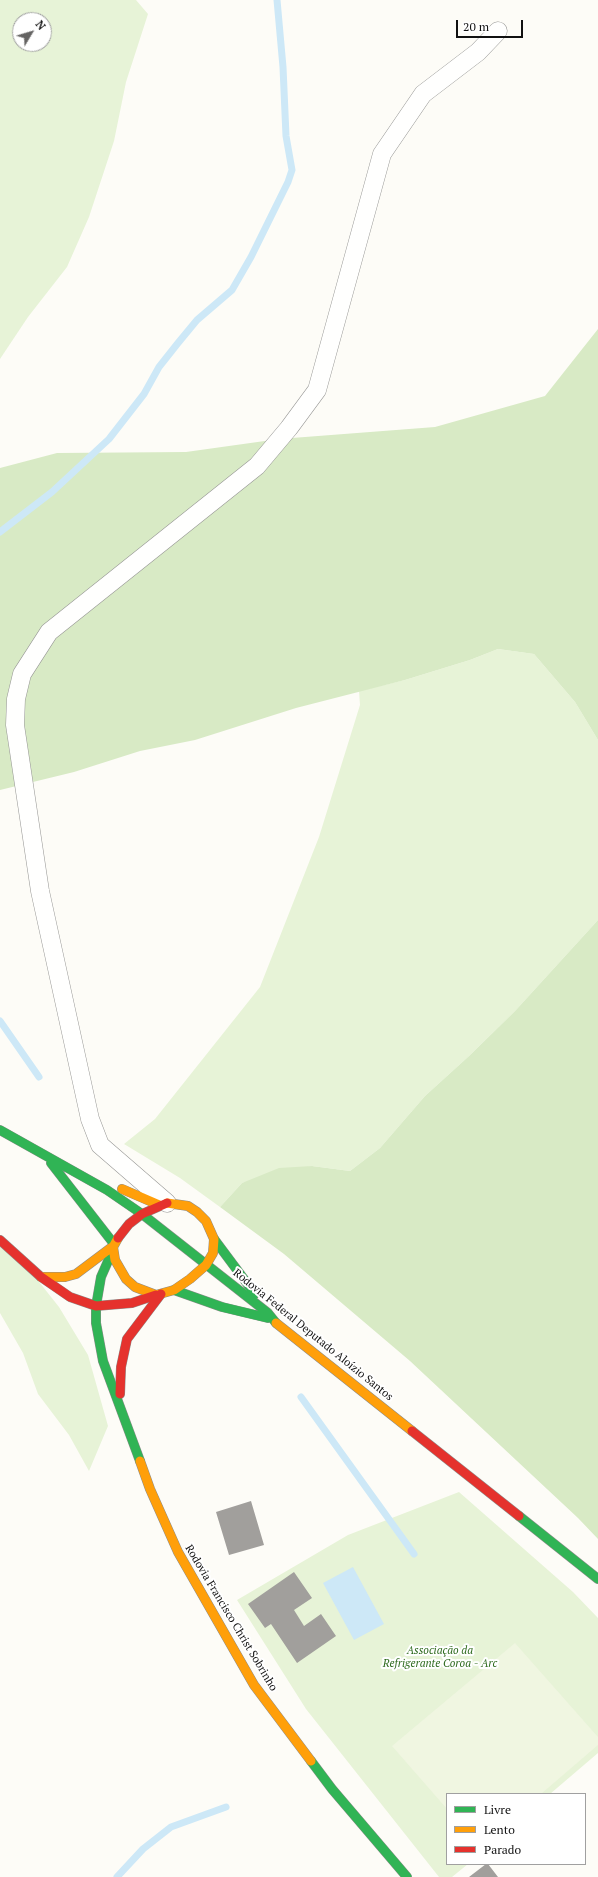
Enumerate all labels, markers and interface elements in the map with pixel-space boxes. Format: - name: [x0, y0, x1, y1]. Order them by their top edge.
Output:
- north arrow: [12, 12, 52, 52]
- scale bar: [458, 12, 525, 38]
- text: N: [33, 18, 49, 33]
- text: 20 m: [463, 19, 489, 34]
- street label: Rodovia Federal Deputado Aloízio Santos: [230, 1266, 396, 1404]
- street label: Rodovia Francisco Christ Sobrinho: [182, 1542, 280, 1694]
- park label: Associação da Refrigerante Coroa - Arc: [383, 1644, 497, 1670]
- legend: [446, 1793, 586, 1865]
- text: Livre: [484, 1802, 511, 1817]
- text: Lento: [484, 1822, 515, 1837]
- text: Parado: [484, 1842, 521, 1857]

